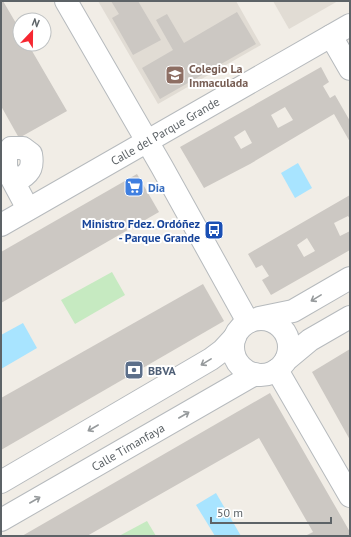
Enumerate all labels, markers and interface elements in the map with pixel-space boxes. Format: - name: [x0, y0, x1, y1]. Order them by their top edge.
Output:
- north arrow: [12, 12, 52, 52]
- text: N: [30, 15, 42, 31]
- place label: Colegio La Inmaculada: [189, 61, 248, 90]
- school or university icon: Colegio La Inmaculada: [164, 64, 186, 86]
- street label: Calle del Parque Grande: [108, 94, 222, 168]
- supermarket icon: Dia: [123, 176, 145, 198]
- place label: Dia: [148, 180, 165, 195]
- place label: Ministro Fdez. Ordóñez - Parque Grande: [82, 216, 200, 245]
- bus stop icon: Ministro Fdez. Ordóñez - Parque Grande: [203, 219, 225, 241]
- one-way arrow: [310, 294, 322, 302]
- bank icon: BBVA: [123, 359, 145, 381]
- one-way arrow: [200, 359, 212, 367]
- place label: BBVA: [148, 363, 177, 378]
- one-way arrow: [178, 410, 190, 418]
- street label: Calle Timanfaya: [89, 420, 167, 474]
- one-way arrow: [87, 424, 99, 432]
- one-way arrow: [29, 496, 41, 504]
- scale bar: [211, 499, 331, 525]
- text: 50 m: [217, 505, 243, 520]

